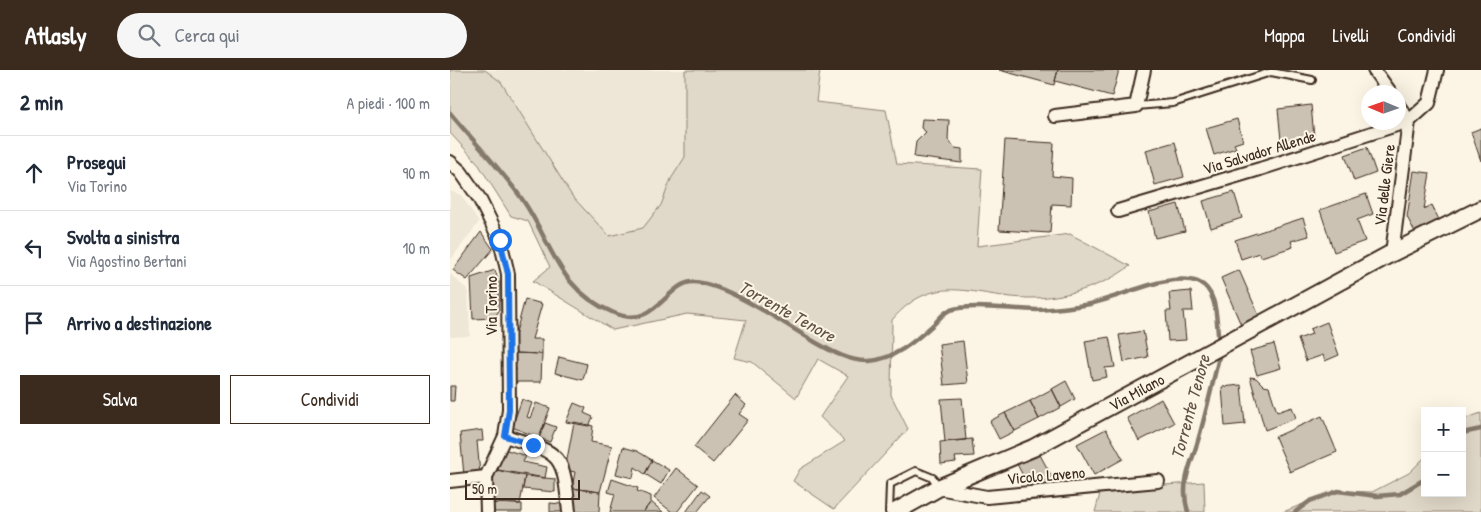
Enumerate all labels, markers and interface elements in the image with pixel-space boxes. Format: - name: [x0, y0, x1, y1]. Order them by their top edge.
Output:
- search box: [117, 13, 467, 58]
- text: Atlasly: [25, 19, 87, 51]
- icon: search: [135, 21, 163, 49]
- text: Cerca qui: [175, 22, 240, 48]
- text: Mappa: [1264, 23, 1305, 48]
- text: Livelli: [1333, 23, 1369, 48]
- text: Condividi: [1397, 23, 1456, 48]
- north arrow: [1361, 85, 1406, 130]
- text: 2 min: [20, 88, 63, 117]
- text: A piedi · 100 m: [347, 92, 430, 114]
- street label: Via Salvador Allende: [1200, 124, 1319, 180]
- street label: Via delle Giere: [1368, 142, 1400, 227]
- text: Prosegui: [67, 149, 126, 175]
- icon: ahead: [20, 159, 48, 187]
- text: 90 m: [402, 162, 430, 184]
- text: Via Torino: [67, 175, 127, 197]
- text: Svolta a sinistra: [67, 224, 179, 250]
- route start: [489, 229, 512, 252]
- icon: left: [20, 234, 48, 262]
- text: 10 m: [402, 237, 430, 259]
- text: Via Agostino Bertani: [67, 250, 187, 272]
- water label: Torrente Tenore: [734, 274, 841, 348]
- street label: Via Torino: [480, 276, 502, 336]
- icon: arrive: [20, 309, 48, 337]
- text: Arrivo a destinazione: [67, 310, 212, 336]
- water label: Torrente Tenore: [1164, 351, 1216, 462]
- street label: Via Milano: [1105, 368, 1168, 416]
- button: Salva: [20, 375, 220, 424]
- button: Condividi: [230, 375, 430, 424]
- map controls: [1421, 407, 1466, 497]
- button: +: [1421, 407, 1466, 452]
- route end: [522, 434, 545, 457]
- button: −: [1421, 452, 1466, 497]
- street label: Vicolo Laveno: [1006, 461, 1086, 489]
- scale bar: [465, 477, 580, 500]
- text: 50 m: [472, 479, 497, 498]

